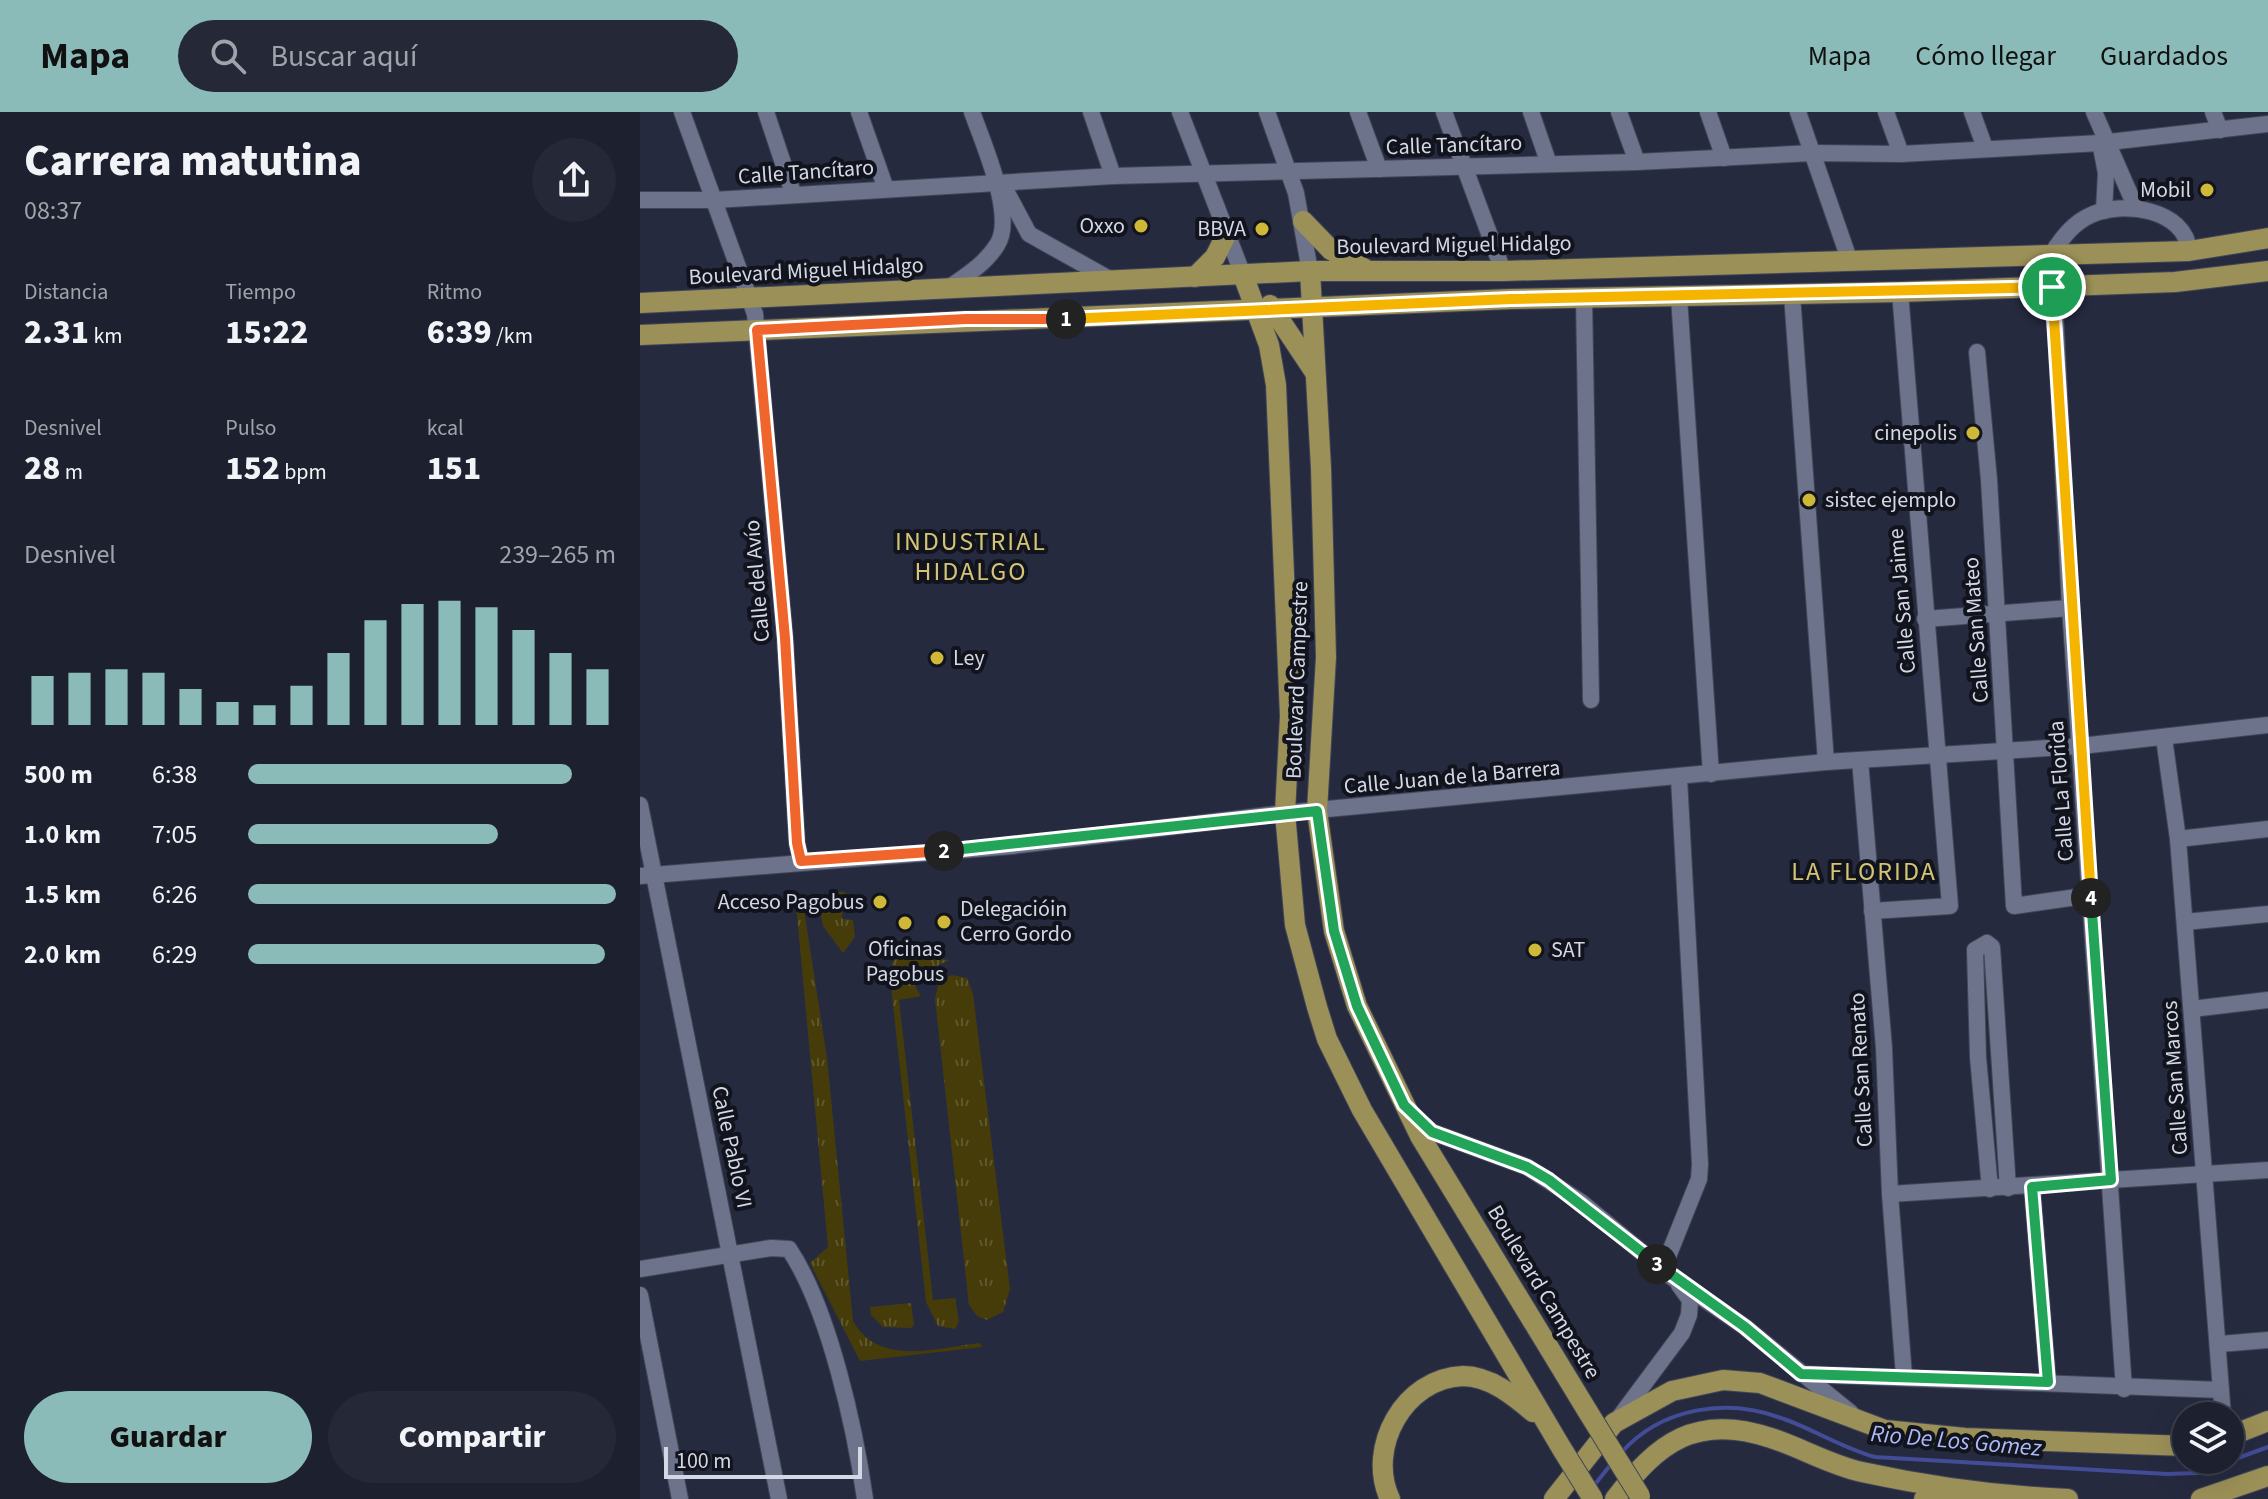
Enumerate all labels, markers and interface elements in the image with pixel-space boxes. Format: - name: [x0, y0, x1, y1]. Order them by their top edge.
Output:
- search box: [178, 20, 738, 92]
- text: Mapa: [40, 29, 130, 83]
- icon: search: [206, 34, 250, 78]
- text: Buscar aquí: [270, 35, 417, 78]
- text: Mapa: [1808, 36, 1871, 76]
- text: Cómo llegar: [1915, 36, 2056, 76]
- text: Guardados: [2100, 36, 2228, 76]
- street label: Calle Tancítaro: [1385, 127, 1523, 163]
- text: Carrera matutina: [24, 130, 362, 193]
- button: share: [532, 138, 616, 222]
- street label: Calle Tancítaro: [737, 151, 875, 193]
- place label: Mobil: [2140, 174, 2191, 206]
- marker: Mobil: [2198, 181, 2216, 199]
- text: 08:37: [24, 192, 82, 229]
- place label: Oxxo: [1080, 210, 1125, 242]
- place label: BBVA: [1197, 213, 1246, 245]
- marker: Oxxo: [1132, 217, 1150, 235]
- marker: BBVA: [1253, 220, 1271, 238]
- street label: Boulevard Miguel Hidalgo: [1336, 227, 1572, 263]
- street label: Boulevard Miguel Hidalgo: [688, 249, 924, 293]
- pin: [2018, 253, 2086, 321]
- icon: arrive: [2030, 265, 2074, 309]
- text: Distancia: [24, 276, 108, 308]
- text: Tiempo: [225, 276, 296, 308]
- text: Ritmo: [427, 276, 482, 308]
- pin: 1: [1046, 299, 1086, 339]
- text: 1: [1060, 303, 1072, 335]
- text: 2.31: [24, 308, 89, 357]
- text: 15:22: [225, 308, 309, 357]
- text: 6:39: [427, 308, 492, 357]
- text: km: [89, 320, 123, 352]
- text: /km: [492, 320, 533, 352]
- text: Desnivel: [24, 412, 102, 444]
- text: Pulso: [225, 412, 277, 444]
- text: kcal: [427, 412, 464, 444]
- place label: cinepolis: [1874, 417, 1957, 449]
- marker: cinepolis: [1964, 424, 1982, 442]
- text: 28: [24, 444, 60, 493]
- text: 152: [225, 444, 280, 493]
- text: 151: [427, 444, 481, 493]
- text: m: [60, 456, 83, 488]
- text: bpm: [280, 456, 327, 488]
- place label: sistec ejemplo: [1825, 484, 1956, 516]
- marker: sistec ejemplo: [1800, 491, 1818, 509]
- street label: Calle del Avío: [736, 518, 778, 644]
- district label: INDUSTRIAL HIDALGO: [895, 523, 1047, 590]
- street label: Calle San Jaime: [1880, 527, 1924, 675]
- text: Desnivel: [24, 536, 116, 573]
- text: 239–265 m: [499, 536, 616, 573]
- street label: Calle San Mateo: [1955, 556, 1997, 704]
- street label: Boulevard Campestre: [1278, 580, 1316, 779]
- place label: Ley: [953, 642, 985, 674]
- marker: Ley: [928, 649, 946, 667]
- street label: Calle La Florida: [2040, 720, 2082, 862]
- street label: Calle Juan de la Barrera: [1343, 752, 1561, 802]
- text: 500 m: [24, 756, 93, 793]
- text: 6:38: [152, 756, 197, 793]
- text: 1.0 km: [24, 816, 101, 853]
- text: 7:05: [152, 816, 197, 853]
- pin: 2: [924, 831, 964, 871]
- text: 2: [938, 835, 950, 867]
- district label: LA FLORIDA: [1791, 853, 1937, 890]
- text: 1.5 km: [24, 876, 101, 913]
- text: 6:26: [152, 876, 197, 913]
- pin: 4: [2071, 878, 2111, 918]
- text: 4: [2085, 882, 2097, 914]
- place label: Acceso Pagobus: [718, 886, 864, 918]
- marker: Acceso Pagobus: [871, 893, 889, 911]
- place label: Delegacióin Cerro Gordo: [960, 893, 1072, 950]
- marker: Delegacióin Cerro Gordo: [935, 913, 953, 931]
- marker: Oficinas Pagobus: [896, 914, 914, 932]
- place label: Oficinas Pagobus: [866, 933, 944, 990]
- place label: SAT: [1551, 934, 1585, 966]
- text: 2.0 km: [24, 936, 101, 973]
- text: 6:29: [152, 936, 197, 973]
- marker: SAT: [1526, 941, 1544, 959]
- street label: Calle San Renato: [1841, 992, 1881, 1148]
- street label: Calle San Marcos: [2154, 1000, 2196, 1156]
- street label: Calle Pablo VI: [703, 1083, 761, 1211]
- street label: Boulevard Campestre: [1479, 1199, 1609, 1385]
- pin: 3: [1637, 1244, 1677, 1284]
- text: 3: [1651, 1248, 1663, 1280]
- button: Guardar: [24, 1391, 312, 1483]
- button: Compartir: [328, 1391, 616, 1483]
- map controls: [2172, 1402, 2244, 1474]
- button: layers: [2172, 1402, 2244, 1474]
- water label: Rio De Los Gomez: [1869, 1416, 2044, 1466]
- scale bar: [664, 1443, 862, 1479]
- text: 100 m: [676, 1445, 731, 1477]

